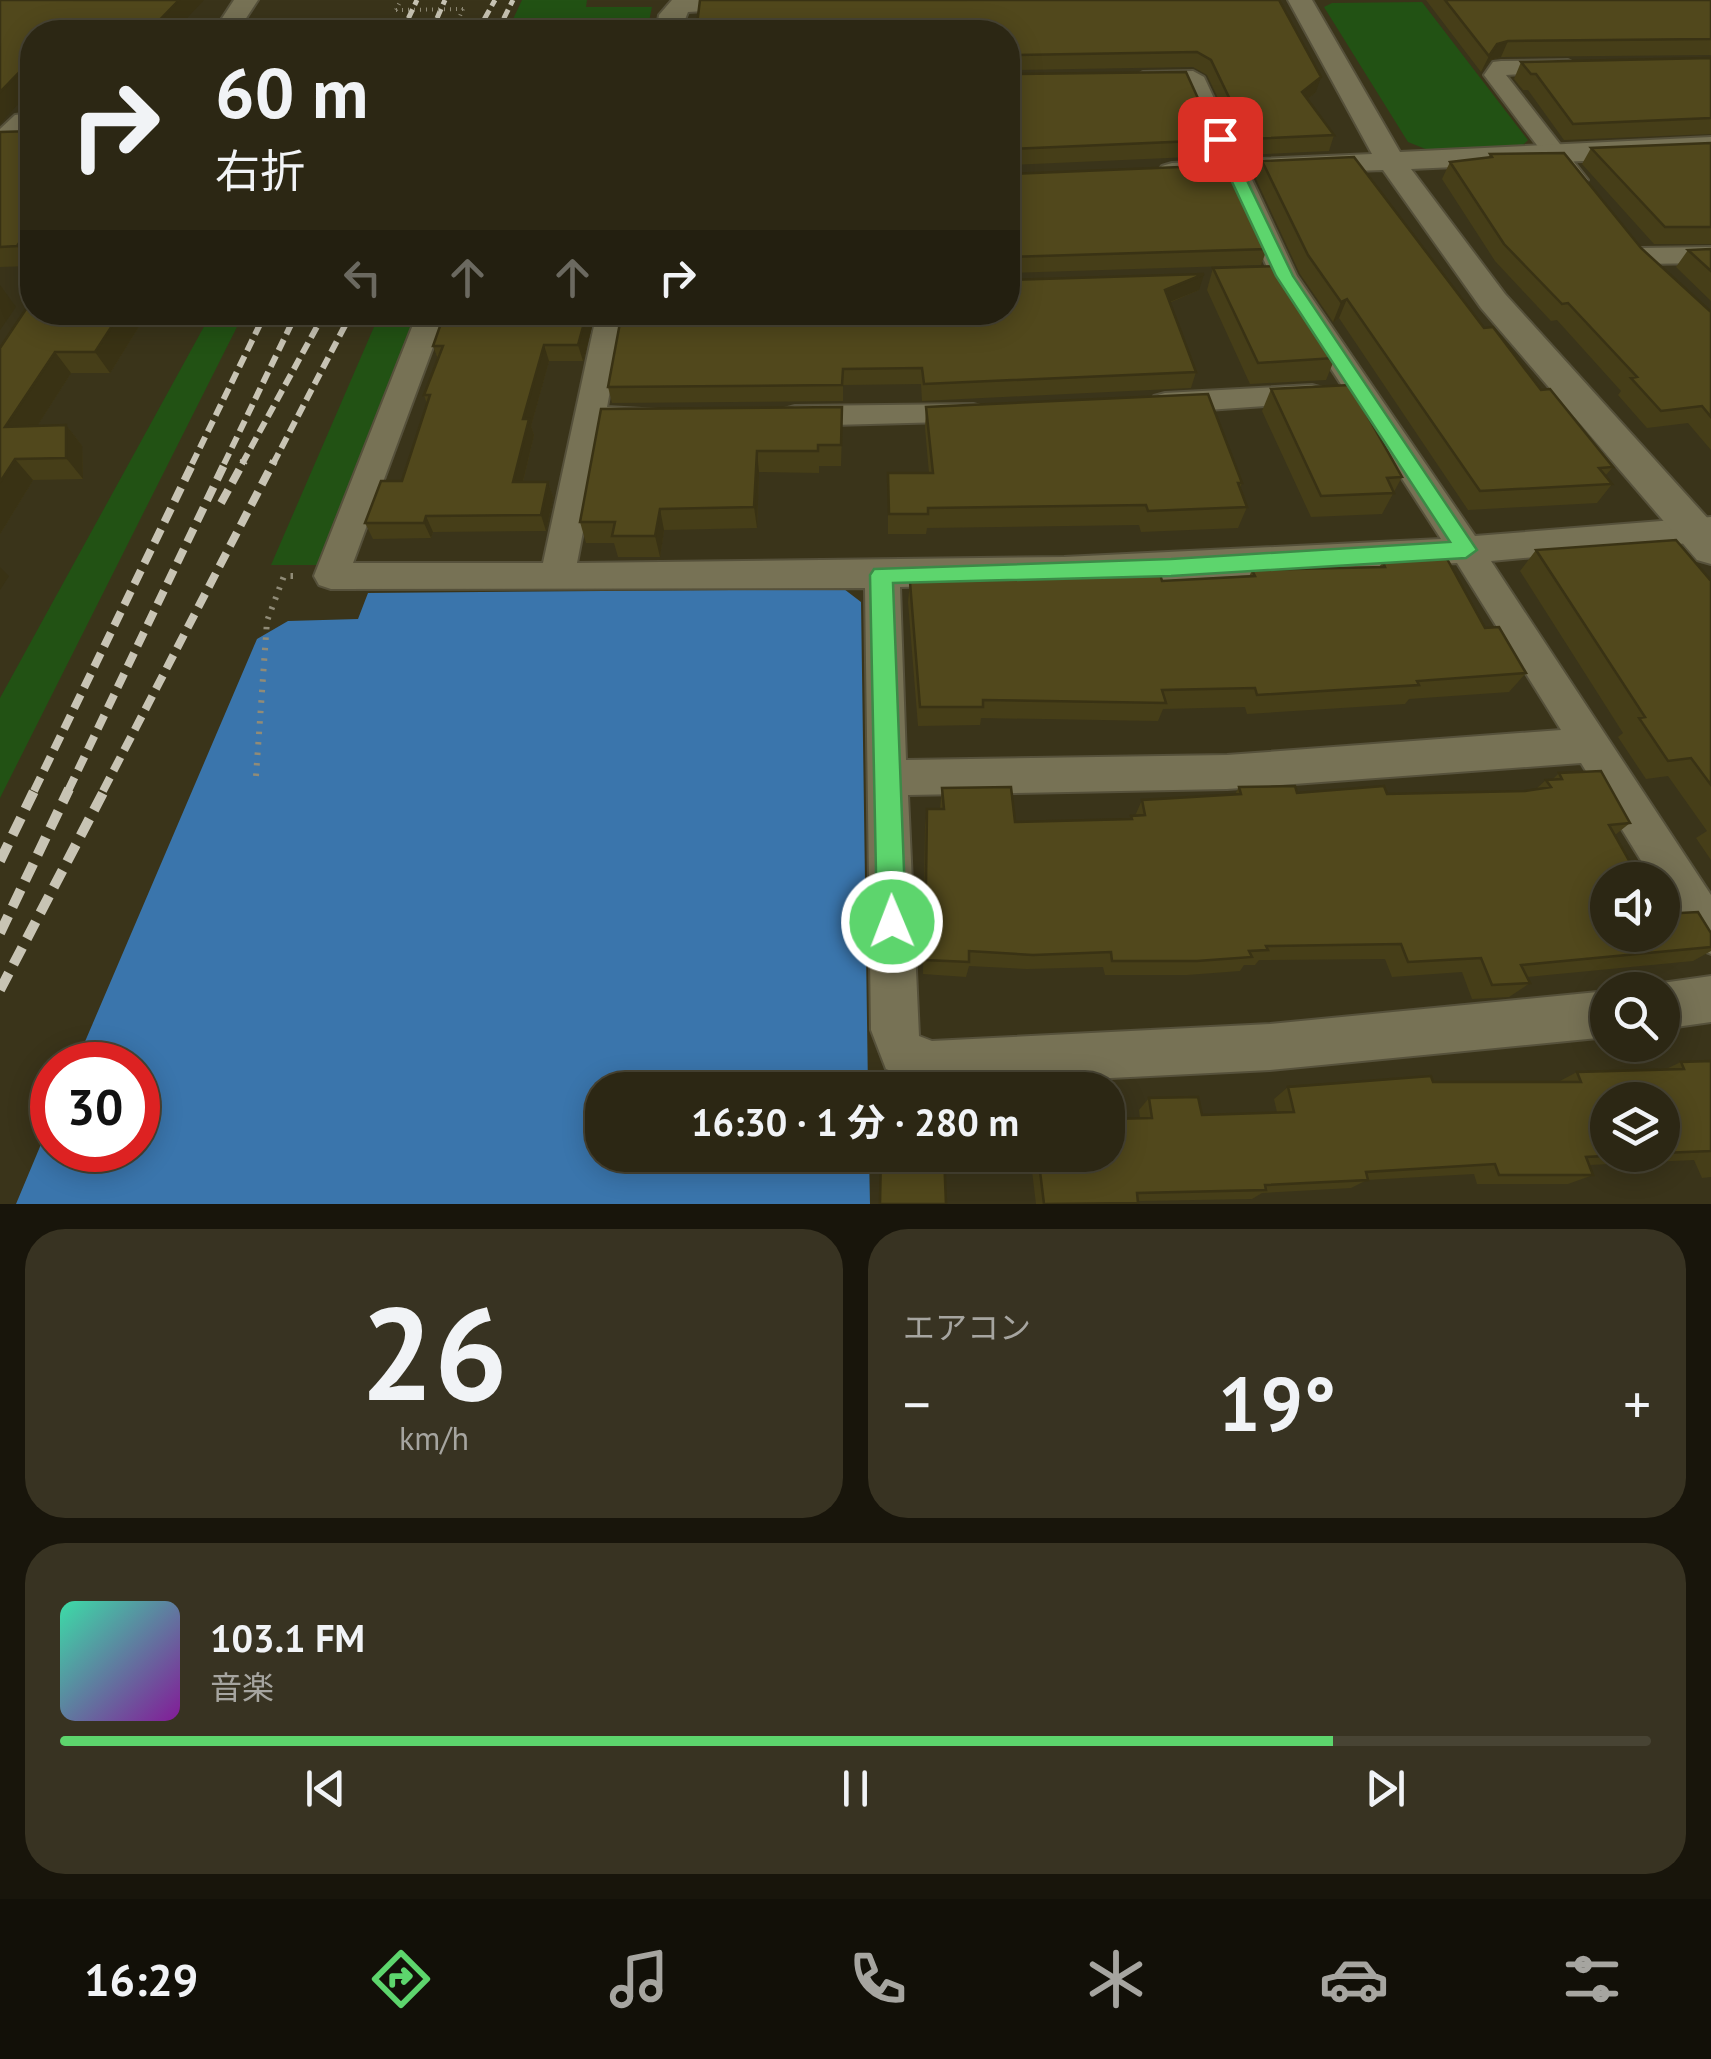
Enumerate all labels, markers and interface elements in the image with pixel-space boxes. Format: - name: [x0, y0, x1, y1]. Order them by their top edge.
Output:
- text: 60 m: [215, 47, 368, 137]
- icon: right: [50, 60, 180, 190]
- pin: [1178, 97, 1263, 182]
- icon: arrive: [1193, 112, 1248, 167]
- text: 右折: [215, 141, 305, 199]
- icon: left: [335, 250, 390, 305]
- icon: ahead: [440, 250, 495, 305]
- icon: ahead: [545, 250, 600, 305]
- icon: right: [650, 250, 705, 305]
- map controls: [1590, 862, 1680, 1172]
- button: sound: [1590, 862, 1680, 952]
- position arrow: [840, 870, 944, 974]
- button: search: [1590, 972, 1680, 1062]
- speed limit sign: 30: [30, 1042, 160, 1172]
- button: layers: [1590, 1082, 1680, 1172]
- text: 16:30 · 1 分 · 280 m: [691, 1097, 1019, 1146]
- text: 26: [360, 1268, 508, 1436]
- text: エアコン: [903, 1306, 1031, 1348]
- text: 19°: [1218, 1355, 1336, 1452]
- text: −: [903, 1368, 931, 1439]
- text: +: [1623, 1368, 1651, 1439]
- text: km/h: [399, 1417, 469, 1459]
- text: 103.1 FM: [210, 1613, 365, 1662]
- text: 音楽: [210, 1666, 274, 1708]
- icon: previous: [298, 1761, 353, 1816]
- icon: pause: [828, 1761, 883, 1816]
- icon: next: [1358, 1761, 1413, 1816]
- icon: directions: [366, 1944, 436, 2014]
- icon: music: [604, 1944, 674, 2014]
- icon: phone: [843, 1944, 913, 2014]
- icon: climate: [1081, 1944, 1151, 2014]
- icon: car: [1319, 1944, 1389, 2014]
- icon: filters: [1557, 1944, 1627, 2014]
- text: 16:29: [84, 1950, 198, 2008]

